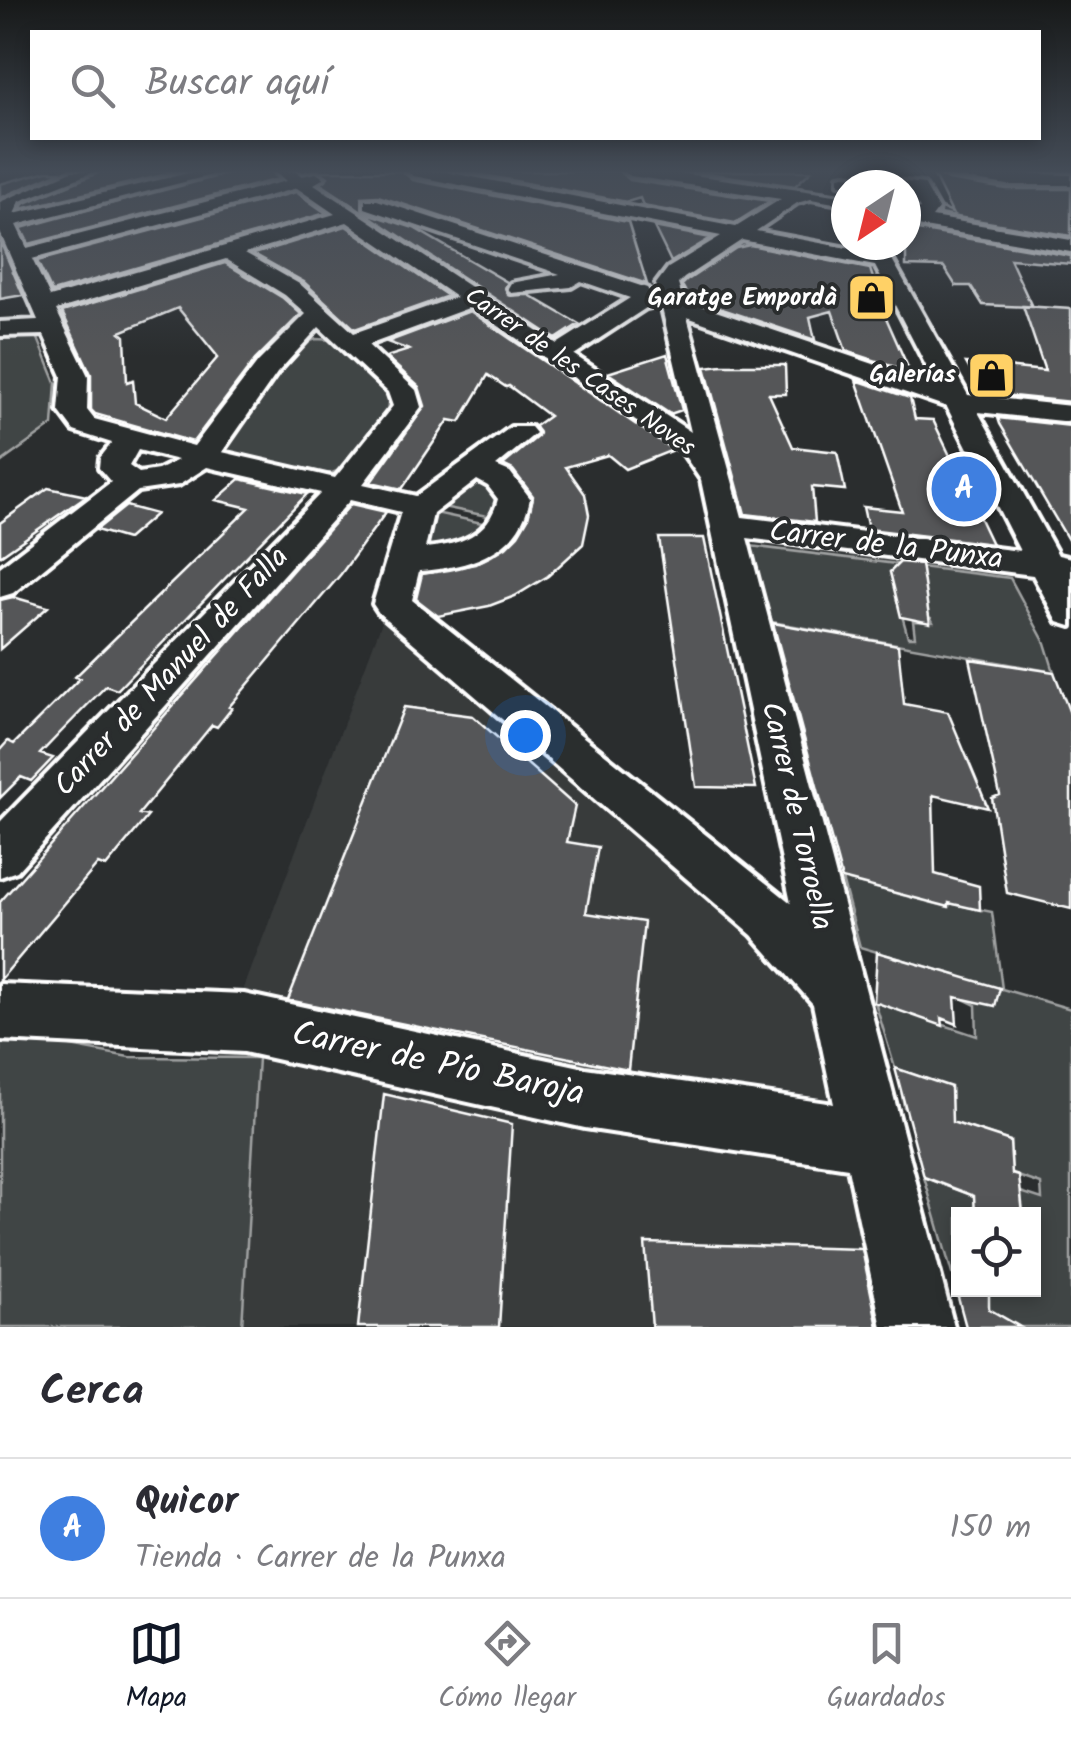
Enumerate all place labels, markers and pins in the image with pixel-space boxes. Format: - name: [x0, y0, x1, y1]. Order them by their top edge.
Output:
- shop icon: Garatge Empordà: [846, 272, 898, 324]
- place label: Garatge Empordà: [648, 278, 837, 318]
- shop icon: Galerías: [965, 349, 1017, 401]
- place label: Galerías: [869, 355, 956, 395]
- pin: A: [932, 452, 996, 526]

